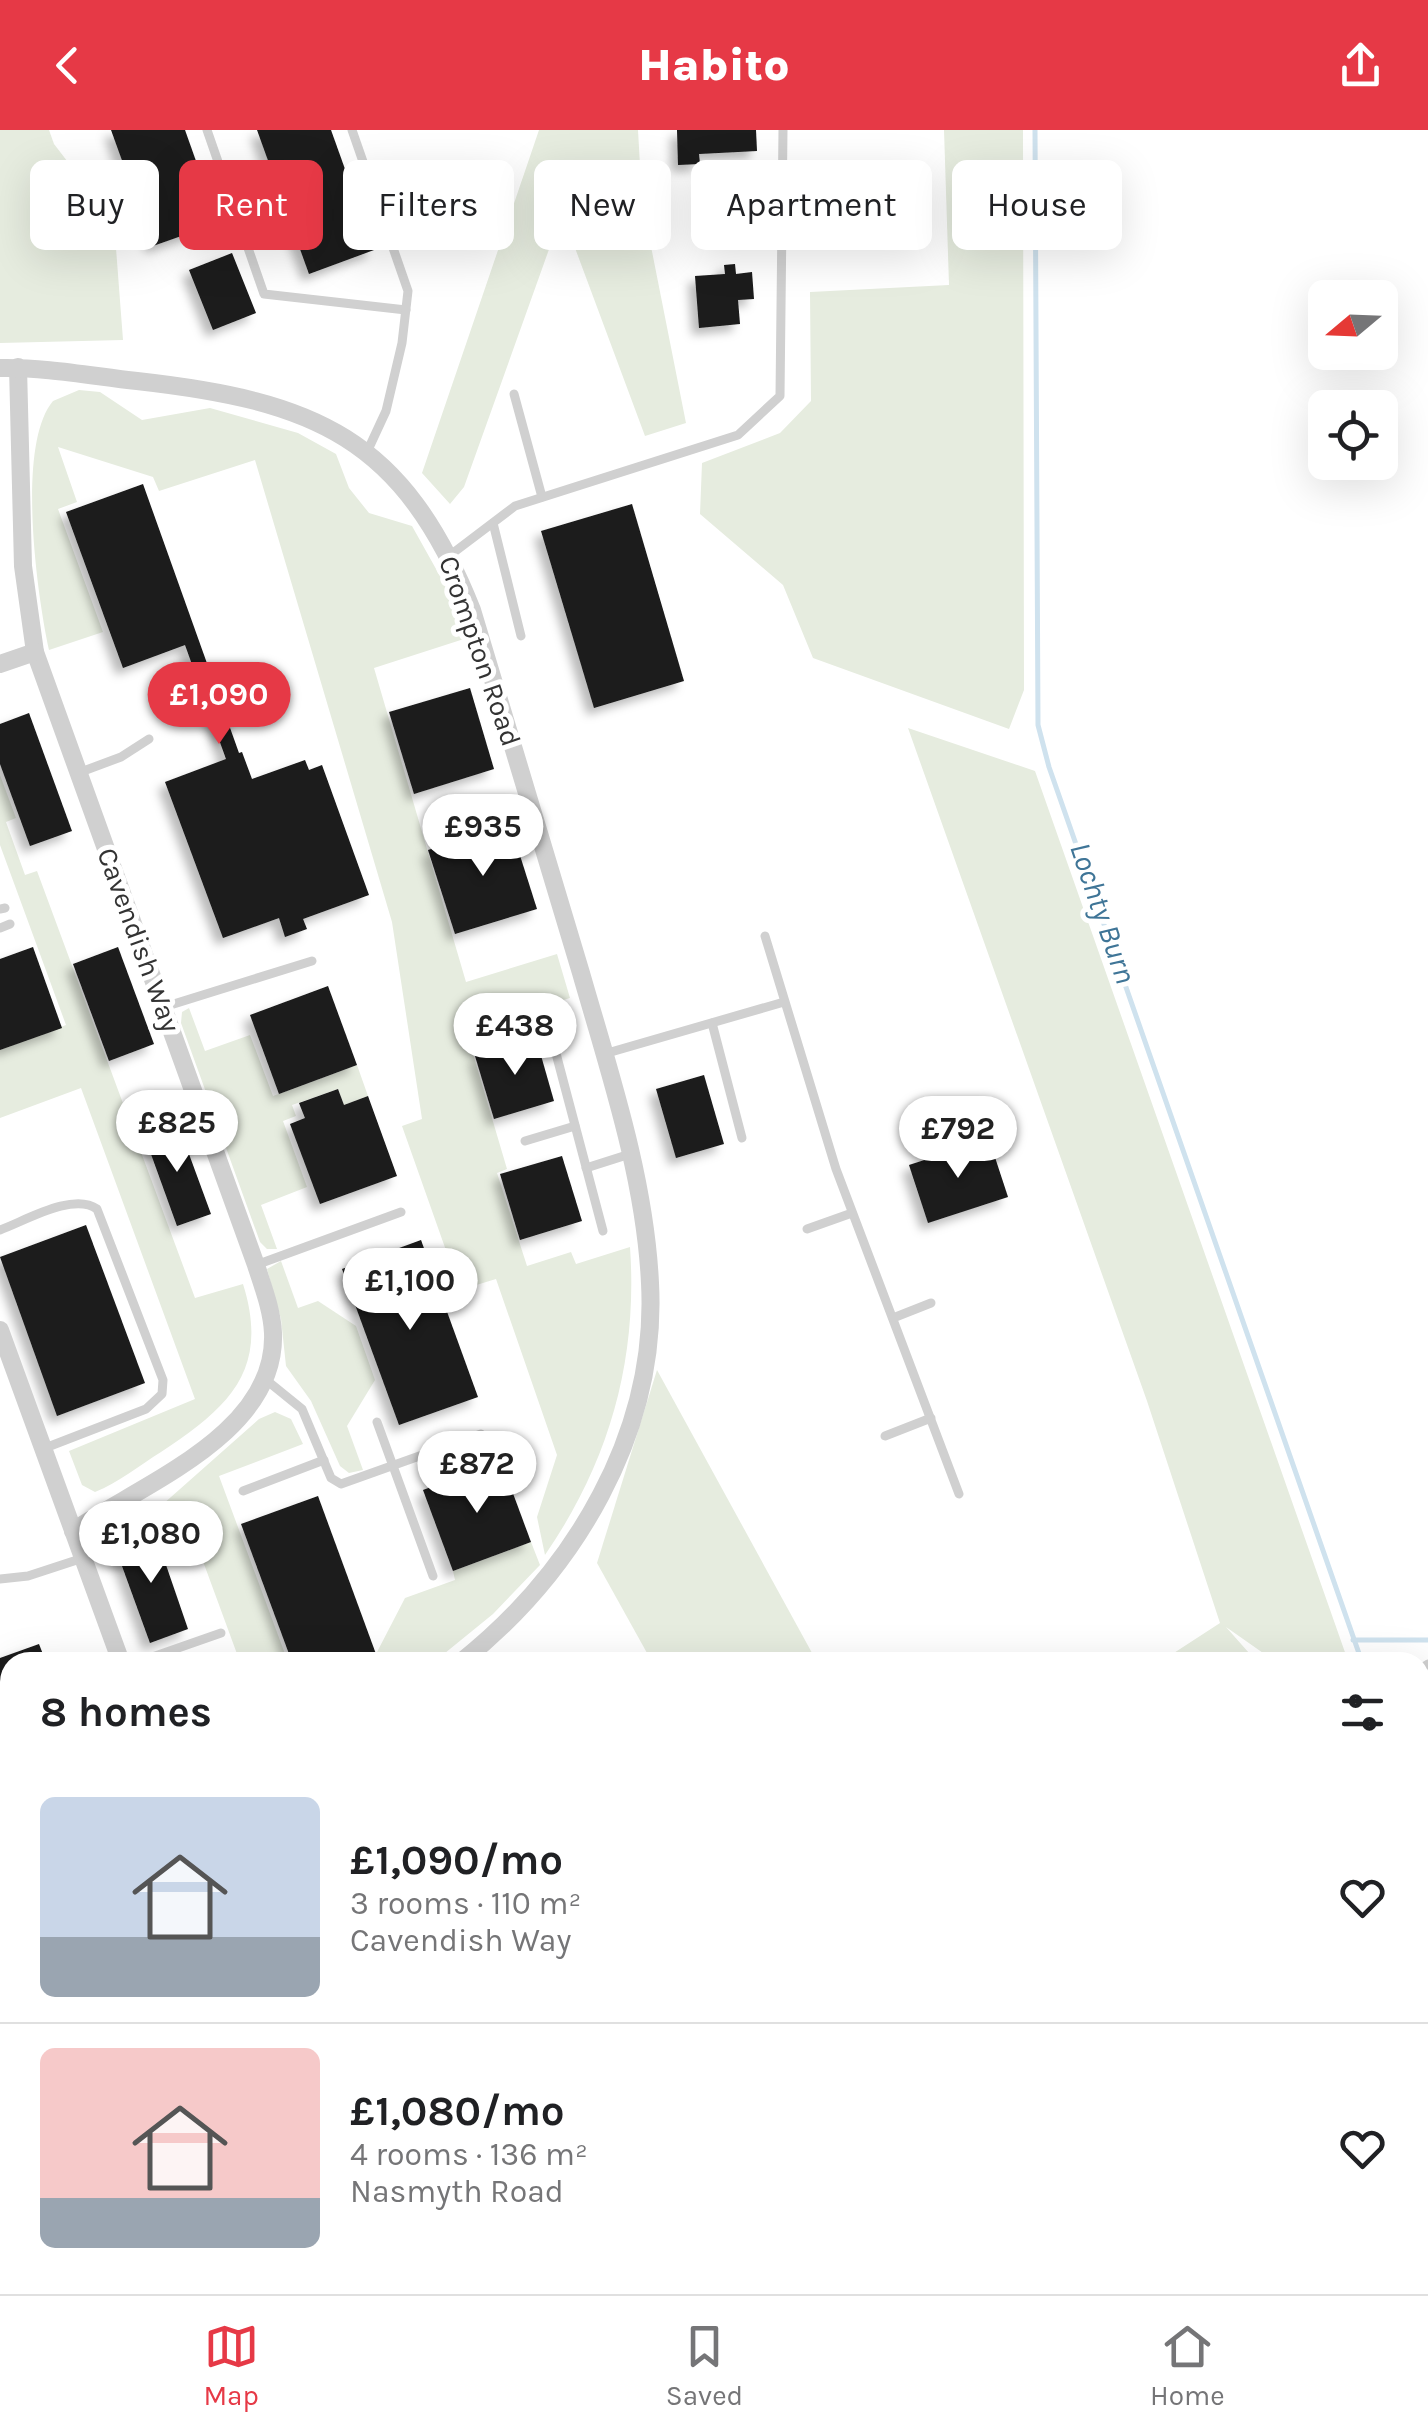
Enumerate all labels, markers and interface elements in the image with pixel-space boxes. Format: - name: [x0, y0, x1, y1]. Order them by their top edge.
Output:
- icon: back: [40, 38, 95, 93]
- icon: share: [1333, 38, 1388, 93]
- text: Habito: [638, 39, 790, 91]
- chip: Buy: [30, 160, 159, 250]
- chip: Rent: [179, 160, 323, 250]
- chip: Filters: [343, 160, 514, 250]
- chip: New: [534, 160, 671, 250]
- chip: Apartment: [691, 160, 932, 250]
- chip: House: [952, 160, 1122, 250]
- north arrow: [1308, 280, 1398, 370]
- map controls: [1308, 280, 1398, 480]
- button: locate: [1308, 390, 1398, 480]
- street label: Crompton Road: [432, 552, 528, 750]
- pin: £1,090: [138, 662, 300, 747]
- text: £1,090: [170, 676, 268, 713]
- pin: £935: [424, 794, 542, 879]
- text: £935: [444, 808, 522, 845]
- water label: Lochty Burn: [1062, 838, 1144, 988]
- street label: Cavendish Way: [90, 843, 188, 1037]
- pin: £438: [456, 993, 574, 1078]
- text: £438: [476, 1007, 554, 1044]
- pin: £825: [118, 1090, 236, 1175]
- pin: £792: [899, 1096, 1017, 1181]
- text: £825: [138, 1104, 216, 1141]
- text: £792: [921, 1110, 995, 1147]
- pin: £1,100: [329, 1248, 491, 1333]
- text: £1,100: [365, 1262, 455, 1299]
- pin: £872: [418, 1431, 536, 1516]
- text: £872: [439, 1445, 515, 1482]
- pin: £1,080: [70, 1501, 232, 1586]
- text: £1,080: [101, 1515, 201, 1552]
- icon: filters: [1335, 1685, 1390, 1740]
- text: 8 homes: [40, 1687, 212, 1737]
- text: £1,090/mo: [350, 1835, 563, 1885]
- icon: home: [120, 1837, 240, 1957]
- icon: heart: [1335, 1870, 1390, 1925]
- text: 3 rooms · 110 m²: [350, 1885, 581, 1922]
- text: Cavendish Way: [350, 1922, 571, 1959]
- text: £1,080/mo: [350, 2086, 565, 2136]
- icon: home: [120, 2088, 240, 2208]
- icon: heart: [1335, 2121, 1390, 2176]
- text: 4 rooms · 136 m²: [350, 2136, 588, 2173]
- text: Nasmyth Road: [350, 2173, 564, 2210]
- tab: Map: [203, 2319, 259, 2412]
- tab: Saved: [666, 2319, 743, 2412]
- tab: Home: [1150, 2319, 1225, 2412]

